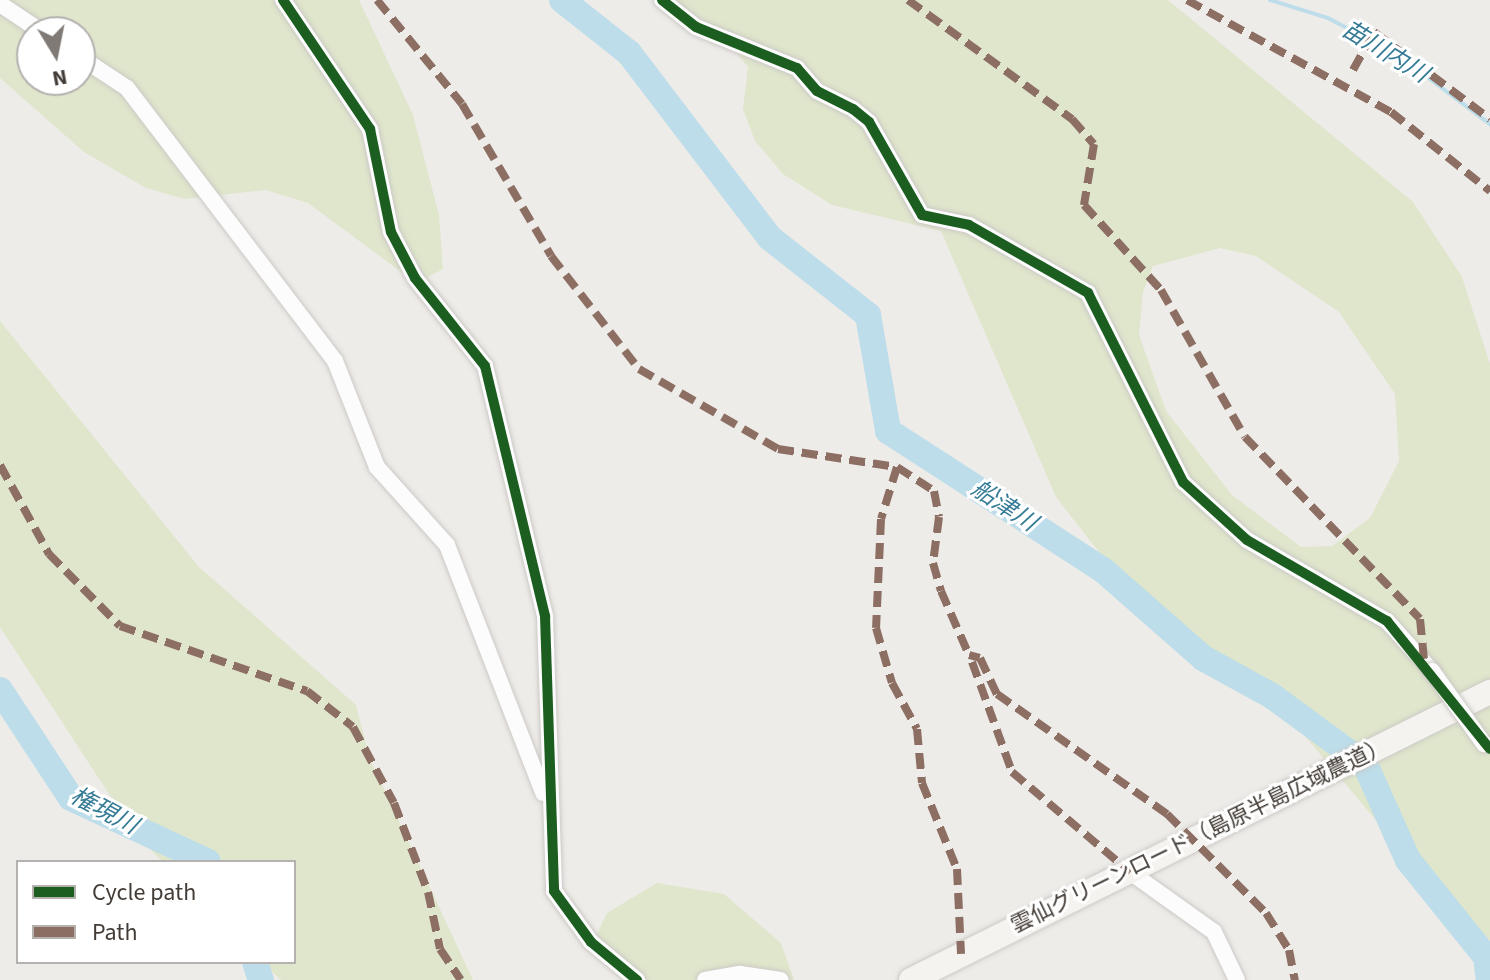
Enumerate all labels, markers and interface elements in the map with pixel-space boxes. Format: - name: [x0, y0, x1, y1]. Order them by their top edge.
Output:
- water label: 苗川内川: [1336, 15, 1434, 89]
- north arrow: [16, 16, 96, 96]
- text: N: [50, 61, 70, 95]
- water label: 船津川: [966, 474, 1042, 538]
- street label: 雲仙グリーンロード（島原半島広域農道）: [1006, 733, 1394, 939]
- water label: 権現川: [65, 781, 143, 841]
- legend: [16, 860, 296, 964]
- text: Cycle path: [92, 875, 196, 910]
- text: Path: [92, 915, 138, 950]

